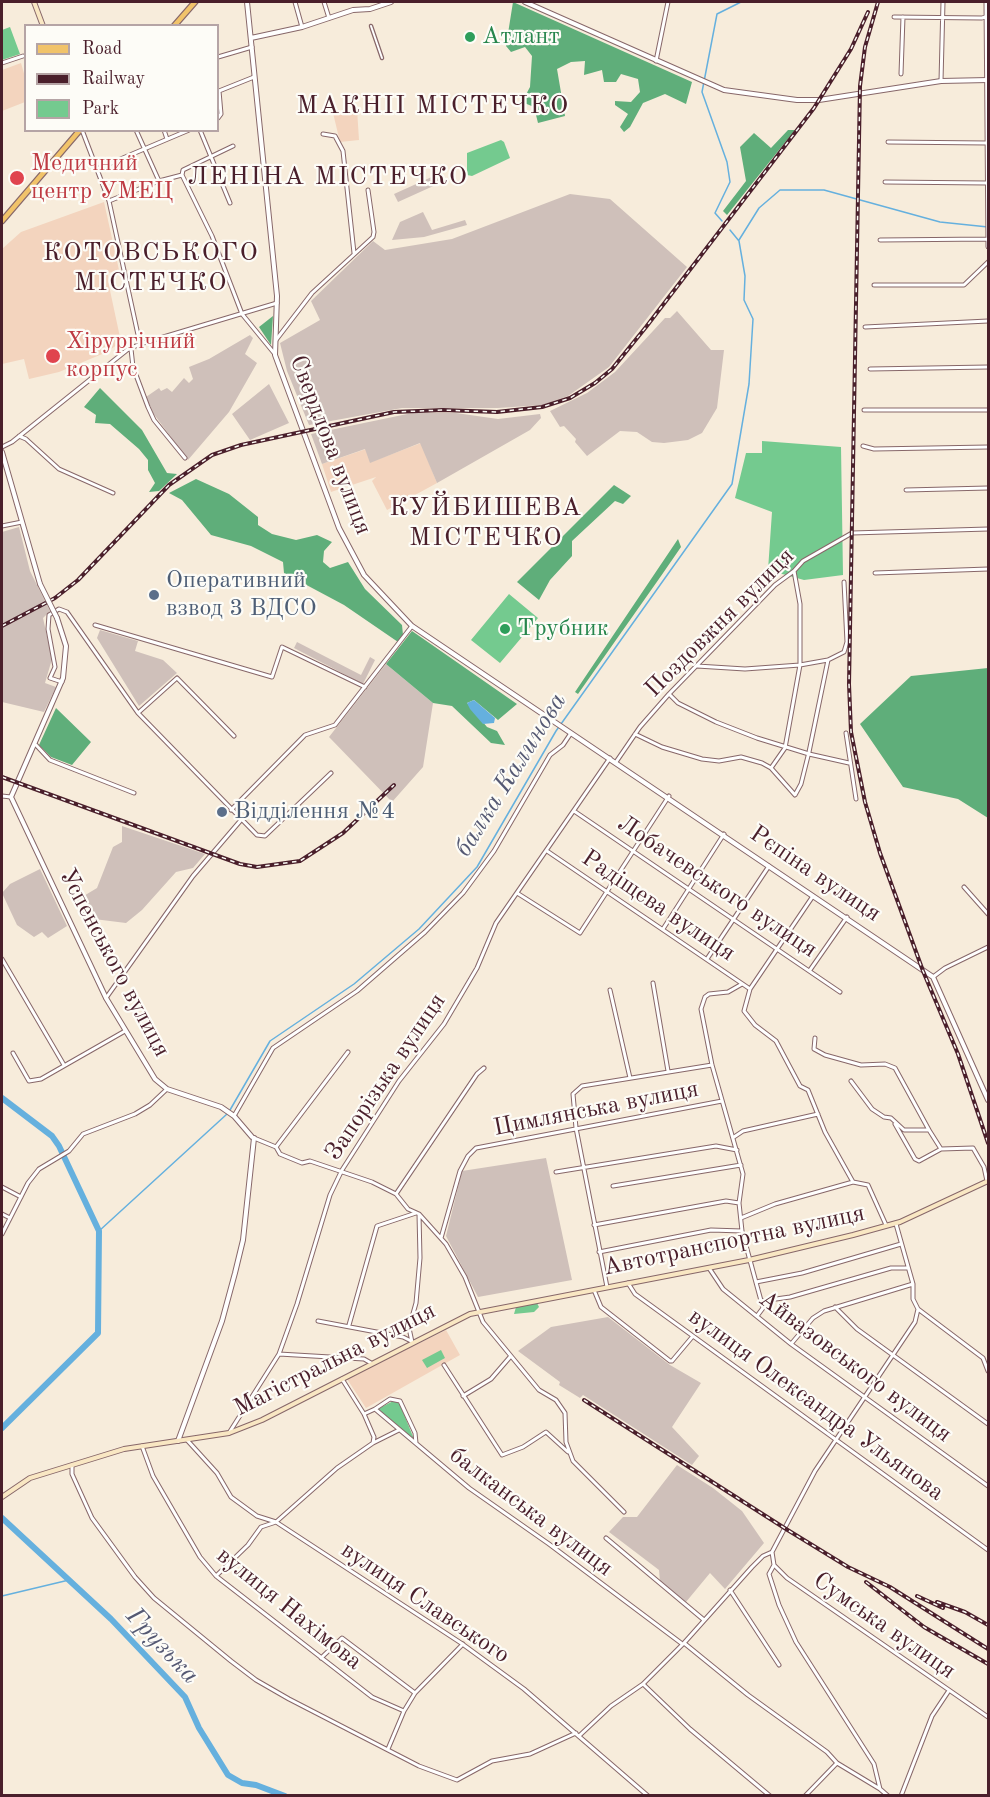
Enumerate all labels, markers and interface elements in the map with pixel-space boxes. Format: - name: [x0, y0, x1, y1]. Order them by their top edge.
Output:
- place label: Атлант: [482, 23, 560, 51]
- legend: [24, 24, 219, 132]
- marker: Атлант: [463, 30, 477, 44]
- text: Road: [82, 40, 122, 58]
- text: Railway: [82, 70, 145, 88]
- district label: МАКНІІ МІСТЕЧКО: [296, 90, 570, 122]
- text: Park: [82, 100, 119, 118]
- place label: Медичний центр УМЕЦ: [31, 150, 173, 206]
- district label: ЛЕНІНА МІСТЕЧКО: [187, 161, 469, 193]
- marker: Медичний центр УМЕЦ: [8, 169, 26, 187]
- district label: КОТОВСЬКОГО МІСТЕЧКО: [43, 237, 259, 298]
- place label: Хірургічний корпус: [66, 328, 195, 384]
- marker: Хірургічний корпус: [44, 347, 62, 365]
- street label: Свердлова вулиця: [283, 351, 377, 539]
- district label: КУЙБИШЕВА МІСТЕЧКО: [389, 492, 583, 554]
- street label: Поздовжня вулиця: [639, 542, 801, 704]
- place label: Оперативний взвод 3 ВДСО: [166, 567, 316, 623]
- marker: Оперативний взвод 3 ВДСО: [147, 588, 161, 602]
- place label: Трубник: [517, 615, 609, 643]
- marker: Трубник: [498, 622, 512, 636]
- water label: балка Калинова: [448, 687, 574, 863]
- place label: Відділення №4: [234, 798, 395, 826]
- marker: Відділення №4: [215, 805, 229, 819]
- street label: Лобачевського вулиця: [612, 809, 822, 965]
- street label: Рєпіна вулиця: [744, 820, 886, 928]
- street label: Радіщева вулиця: [576, 844, 740, 968]
- street label: Успенського вулиця: [52, 864, 176, 1062]
- street label: Запорізька вулиця: [319, 988, 453, 1166]
- street label: Цимлянська вулиця: [491, 1075, 701, 1143]
- street label: Автотранспортна вулиця: [601, 1199, 867, 1283]
- street label: Айвазовського вулиця: [753, 1285, 957, 1449]
- street label: Магістральна вулиця: [229, 1297, 441, 1423]
- street label: вулиця Олександра Ульянова: [683, 1303, 949, 1507]
- street label: балканська вулиця: [443, 1441, 619, 1583]
- street label: вулиця Славського: [335, 1536, 515, 1670]
- street label: вулиця Нахімова: [210, 1541, 368, 1677]
- street label: Сумська вулиця: [807, 1566, 961, 1686]
- water label: Грузька: [119, 1601, 205, 1691]

